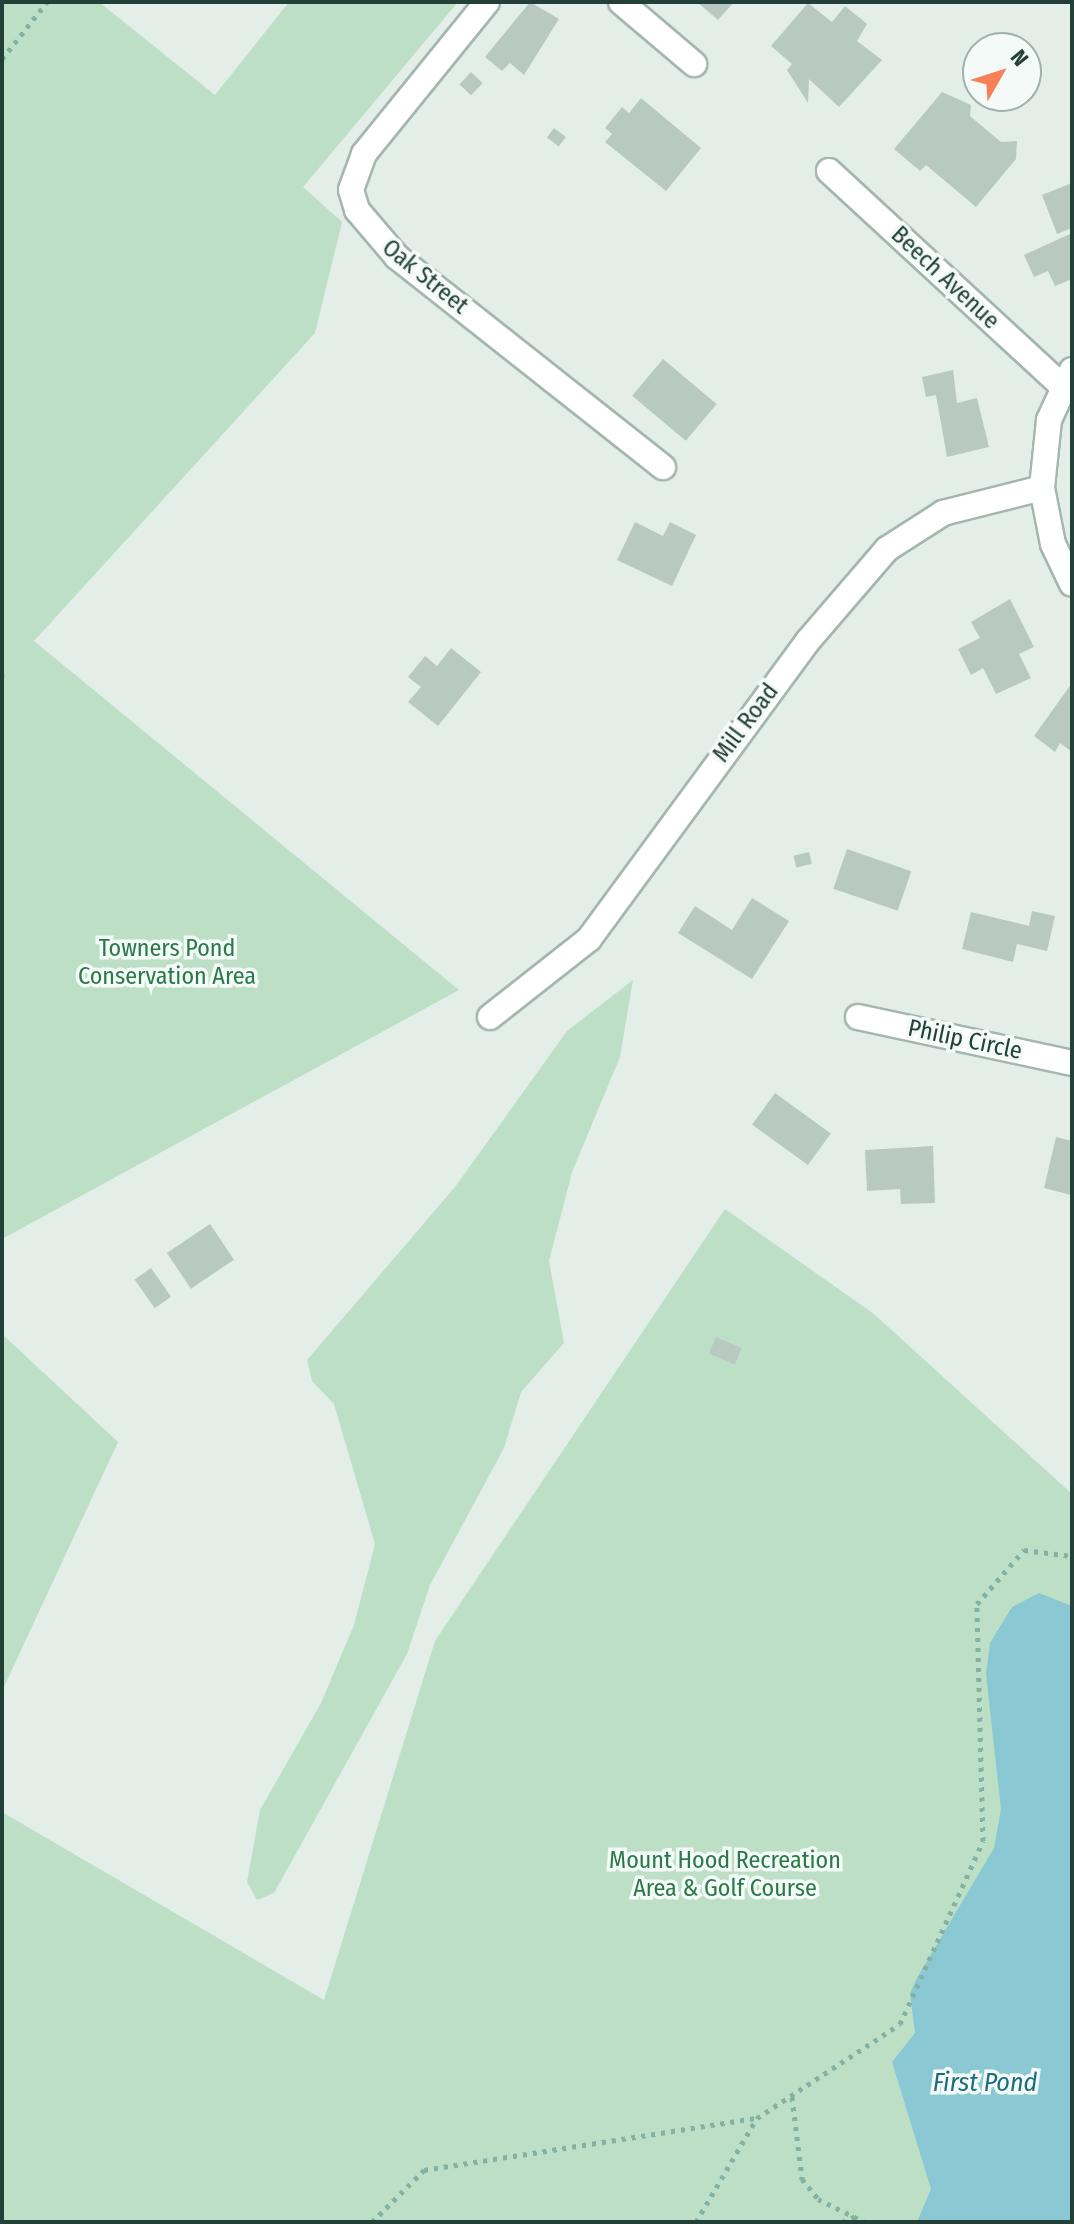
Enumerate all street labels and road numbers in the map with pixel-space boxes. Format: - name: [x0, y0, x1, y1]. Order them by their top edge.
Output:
- street label: Beech Avenue: [885, 221, 1005, 335]
- street label: Oak Street: [376, 234, 474, 320]
- street label: Mill Road: [707, 678, 785, 768]
- street label: Philip Circle: [905, 1014, 1025, 1066]

